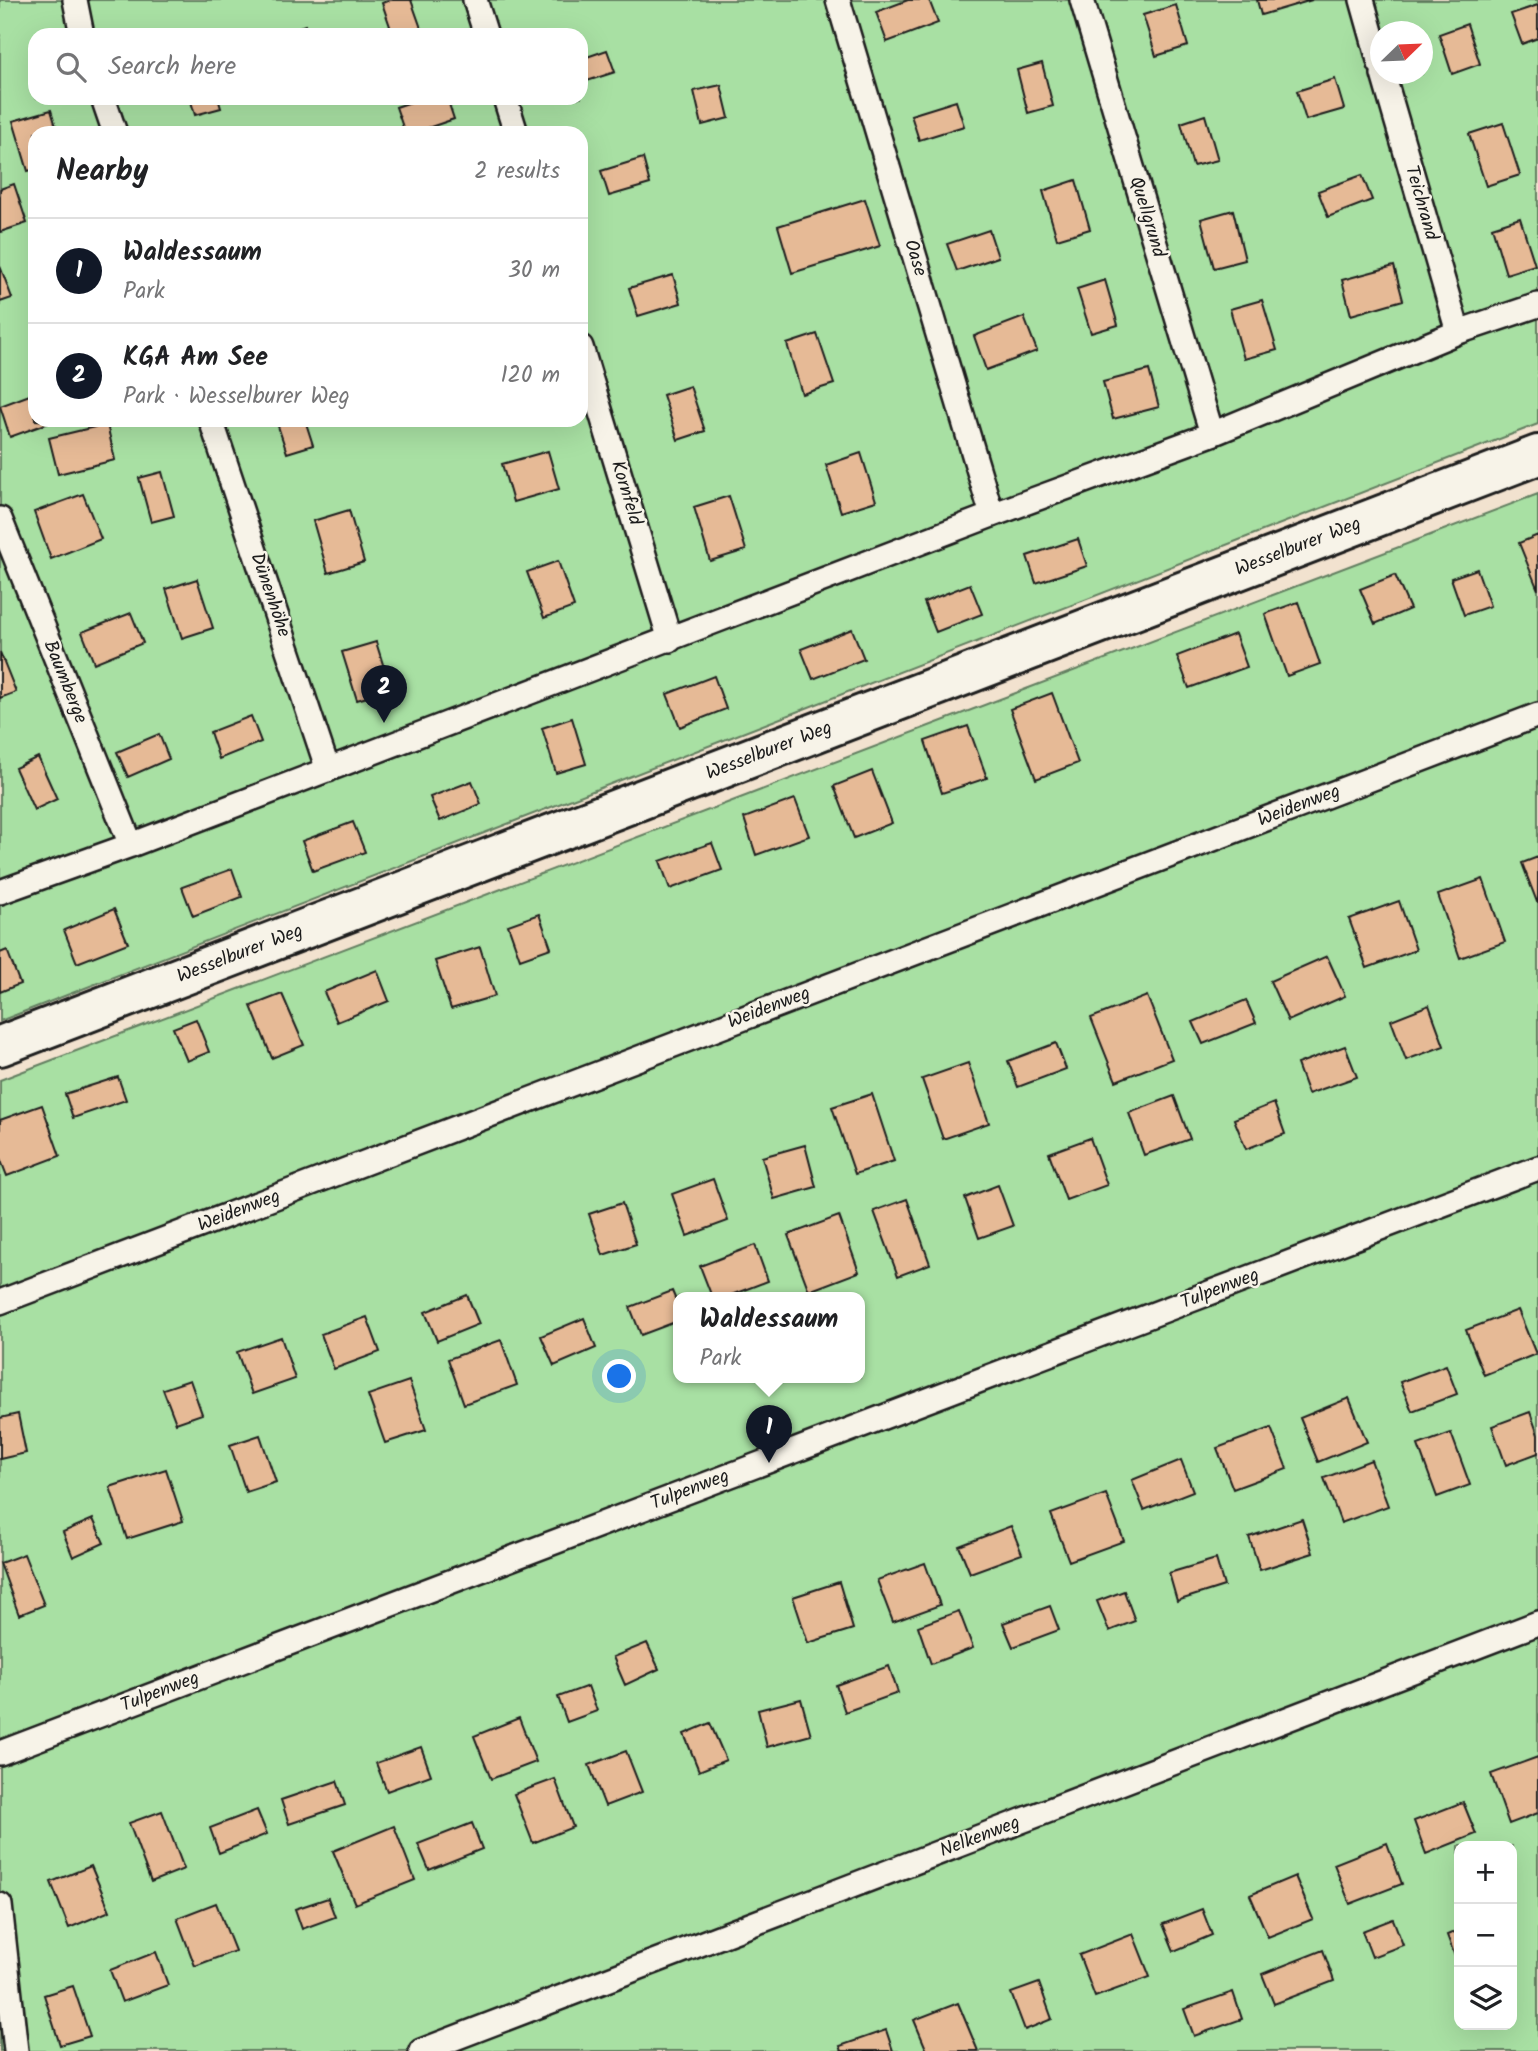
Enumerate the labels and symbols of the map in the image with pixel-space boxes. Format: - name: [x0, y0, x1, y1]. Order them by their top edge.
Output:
- north arrow: [1370, 21, 1433, 84]
- street label: Teichrand: [1396, 162, 1446, 244]
- street label: Quellgrund: [1120, 173, 1174, 262]
- street label: Oase: [895, 236, 935, 281]
- street label: Kornfeld: [602, 457, 650, 529]
- street label: Wesselburer Weg: [1230, 509, 1366, 585]
- street label: Dünenhöhe: [242, 549, 299, 642]
- street label: Baumberge: [35, 636, 95, 729]
- pin: 2: [361, 665, 407, 723]
- street label: Wesselburer Weg: [701, 713, 837, 789]
- street label: Weidenweg: [1253, 777, 1345, 835]
- street label: Wesselburer Weg: [172, 916, 308, 992]
- street label: Weidenweg: [723, 979, 815, 1037]
- street label: Weidenweg: [193, 1182, 285, 1240]
- street label: Tulpenweg: [1176, 1260, 1264, 1318]
- your location: [602, 1359, 636, 1393]
- pin: 1: [746, 1405, 792, 1463]
- street label: Tulpenweg: [646, 1461, 734, 1519]
- street label: Tulpenweg: [116, 1663, 204, 1721]
- street label: Nelkenweg: [935, 1808, 1025, 1866]

